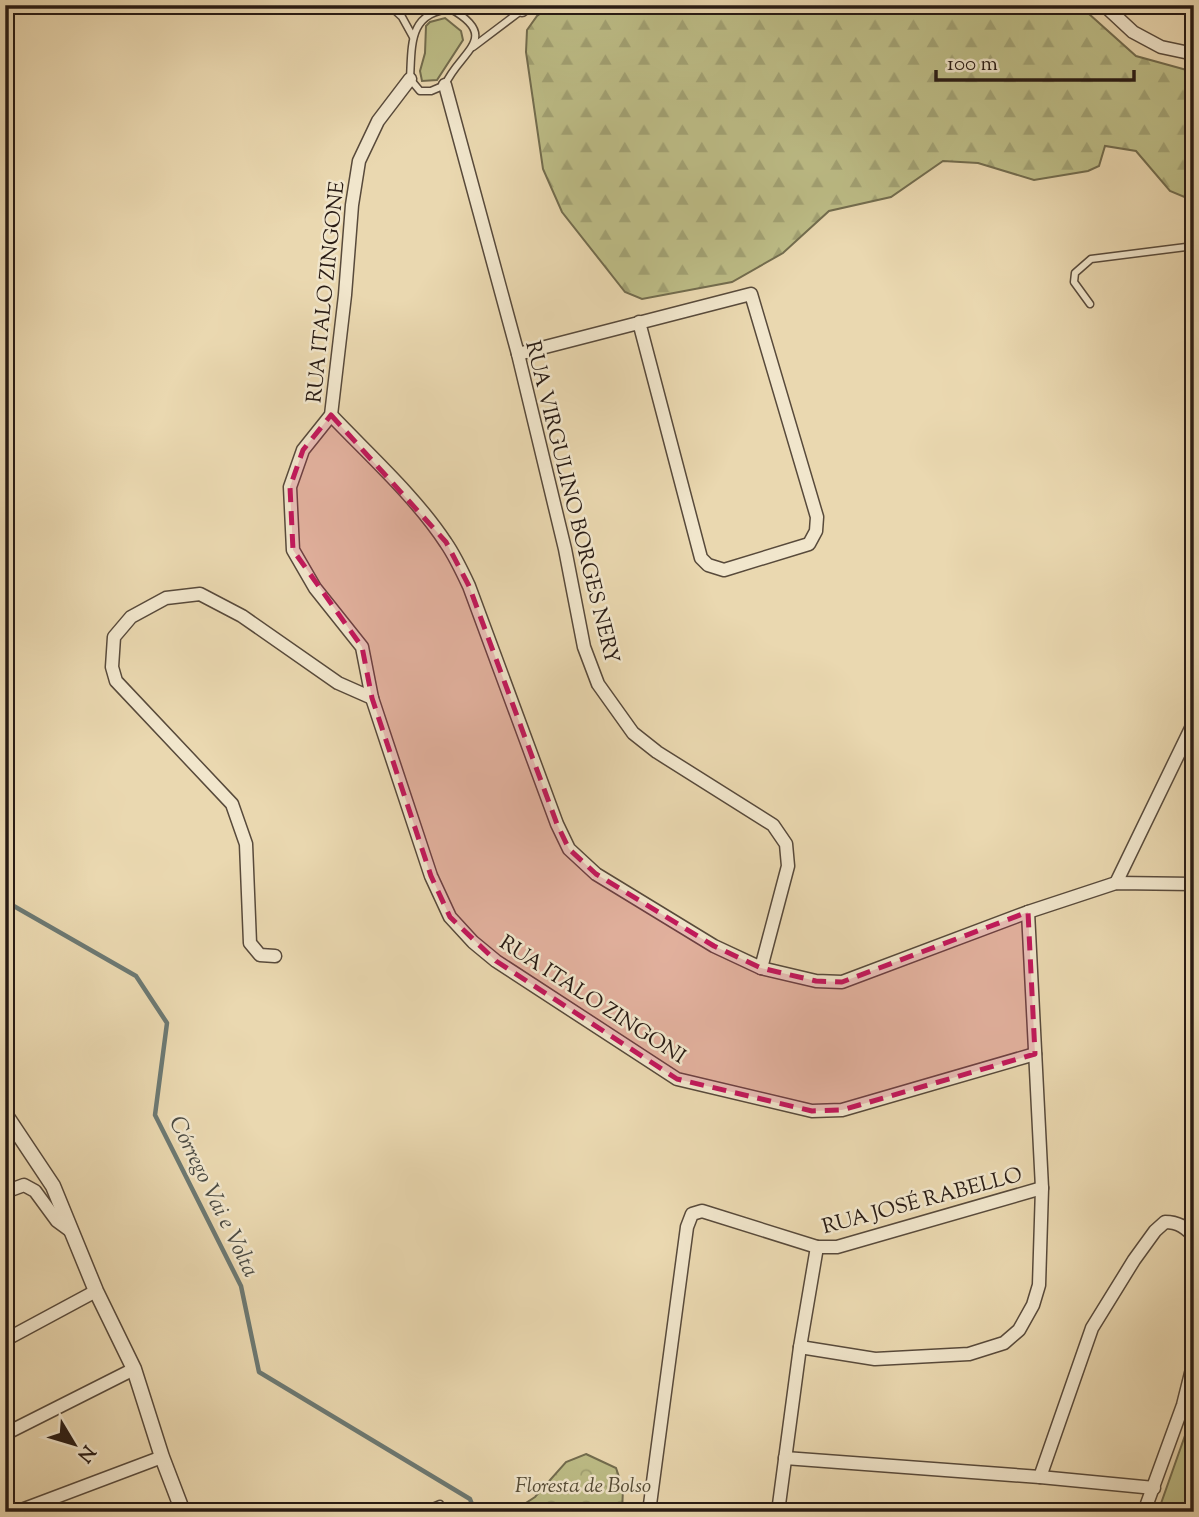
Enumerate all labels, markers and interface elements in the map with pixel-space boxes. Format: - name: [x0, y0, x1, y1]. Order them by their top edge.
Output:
- scale bar: [936, 38, 1134, 82]
- text: 100 m: [947, 50, 998, 80]
- street label: RUA ITALO ZINGONE: [300, 180, 354, 405]
- street label: RUA VIRGULINO BORGES NERY: [516, 338, 626, 667]
- street label: RUA ITALO ZINGONI: [493, 929, 691, 1072]
- water label: Córrego Vai e Volta: [159, 1111, 266, 1283]
- street label: RUA JOSÉ RABELLO: [819, 1161, 1026, 1243]
- north arrow: [38, 1408, 108, 1478]
- text: N: [70, 1439, 101, 1467]
- park label: Floresta de Bolso: [515, 1472, 651, 1502]

